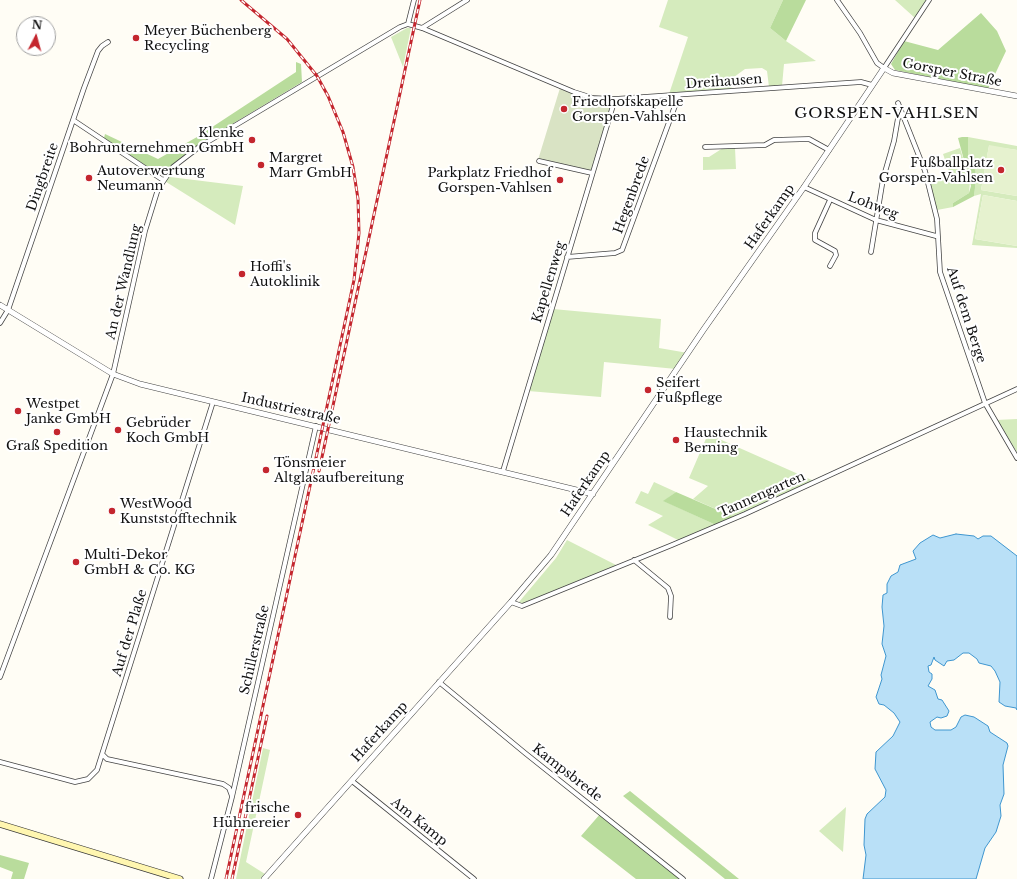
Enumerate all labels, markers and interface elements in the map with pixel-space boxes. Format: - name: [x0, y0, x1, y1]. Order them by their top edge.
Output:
- north arrow: [16, 16, 56, 56]
- text: N: [31, 18, 43, 33]
- place label: Meyer Büchenberg Recycling: [144, 23, 271, 54]
- marker: Meyer Büchenberg Recycling: [131, 33, 141, 43]
- street label: Gorsper Straße: [901, 56, 1003, 90]
- street label: Dreihausen: [685, 72, 763, 92]
- place label: Friedhofskapelle Gorspen-Vahlsen: [572, 94, 686, 125]
- marker: Friedhofskapelle Gorspen-Vahlsen: [559, 104, 569, 114]
- district label: GORSPEN-VAHLSEN: [794, 105, 980, 123]
- place label: Klenke Bohrunternehmen GmbH: [69, 125, 244, 156]
- marker: Klenke Bohrunternehmen GmbH: [247, 135, 257, 145]
- street label: Dingbreite: [24, 141, 62, 213]
- place label: Margret Marr GmbH: [269, 150, 352, 181]
- street label: Hegenbrede: [611, 154, 653, 236]
- place label: Fußballplatz Gorspen-Vahlsen: [879, 155, 993, 186]
- marker: Margret Marr GmbH: [256, 160, 266, 170]
- place label: Autoverwertung Neumann: [97, 163, 205, 194]
- place label: Parkplatz Friedhof Gorspen-Vahlsen: [427, 165, 552, 196]
- marker: Fußballplatz Gorspen-Vahlsen: [996, 165, 1006, 175]
- marker: Autoverwertung Neumann: [84, 173, 94, 183]
- marker: Parkplatz Friedhof Gorspen-Vahlsen: [555, 175, 565, 185]
- street label: Haferkamp: [742, 181, 798, 253]
- street label: Lohweg: [846, 189, 900, 223]
- street label: An der Wandlung: [103, 223, 145, 341]
- street label: Kapellenweg: [529, 239, 569, 325]
- place label: Hoffi's Autoklinik: [250, 259, 320, 290]
- street label: Auf dem Berge: [943, 265, 989, 365]
- marker: Hoffi's Autoklinik: [237, 269, 247, 279]
- place label: Seifert Fußpflege: [656, 375, 723, 406]
- marker: Seifert Fußpflege: [643, 385, 653, 395]
- street label: Industriestraße: [240, 390, 342, 428]
- place label: Westpet Janke GmbH: [26, 396, 111, 427]
- marker: Westpet Janke GmbH: [13, 406, 23, 416]
- place label: Gebrüder Koch GmbH: [126, 415, 209, 446]
- marker: Gebrüder Koch GmbH: [113, 425, 123, 435]
- place label: Haustechnik Berning: [684, 425, 768, 456]
- marker: Graß Spedition: [52, 427, 62, 437]
- marker: Haustechnik Berning: [671, 435, 681, 445]
- place label: Graß Spedition: [6, 438, 108, 454]
- street label: Haferkamp: [558, 448, 614, 520]
- place label: Tönsmeier Altglasaufbereitung: [274, 455, 404, 486]
- marker: Tönsmeier Altglasaufbereitung: [261, 465, 271, 475]
- street label: Tannengarten: [716, 469, 808, 521]
- place label: WestWood Kunststofftechnik: [120, 496, 237, 527]
- marker: WestWood Kunststofftechnik: [107, 506, 117, 516]
- place label: Multi-Dekor GmbH & Co. KG: [84, 547, 195, 578]
- marker: Multi-Dekor GmbH & Co. KG: [71, 557, 81, 567]
- street label: Auf der Plaße: [109, 587, 151, 679]
- street label: Schillerstraße: [237, 604, 273, 696]
- street label: Haferkamp: [349, 699, 411, 765]
- street label: Kampsbrede: [529, 741, 605, 805]
- street label: Am Kamp: [388, 795, 450, 849]
- place label: frische Hühnereier: [213, 800, 290, 831]
- marker: frische Hühnereier: [293, 810, 303, 820]

